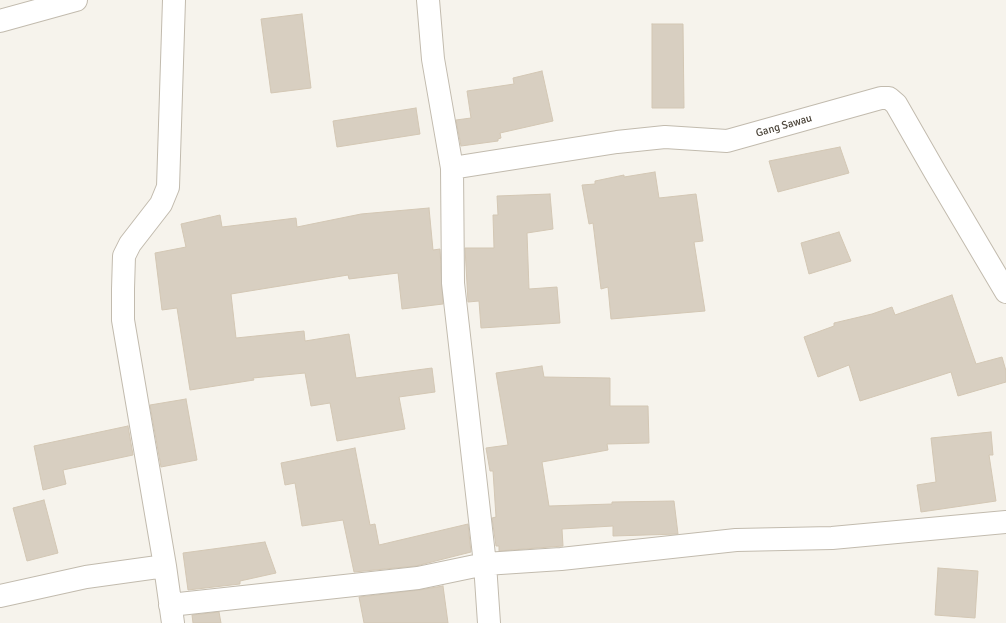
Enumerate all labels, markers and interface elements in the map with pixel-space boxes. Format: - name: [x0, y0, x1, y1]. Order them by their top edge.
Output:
- street label: Gang Sawau: [754, 112, 814, 140]

